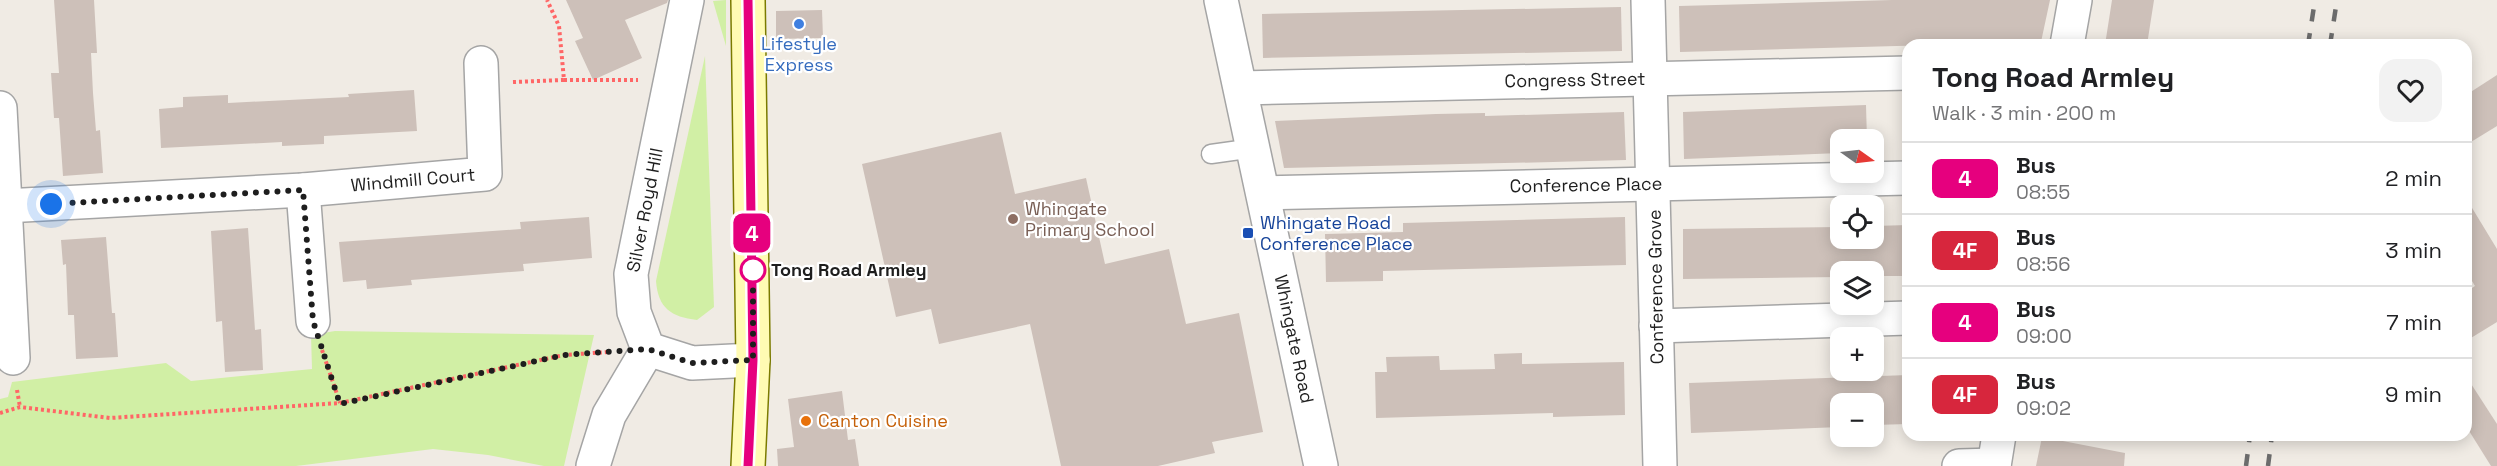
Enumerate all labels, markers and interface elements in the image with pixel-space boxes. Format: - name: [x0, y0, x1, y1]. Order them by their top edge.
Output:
- marker: Lifestyle Express: [792, 17, 806, 31]
- place label: Lifestyle Express: [761, 32, 837, 76]
- text: Tong Road Armley: [1932, 59, 2174, 95]
- button: heart: [2379, 59, 2442, 122]
- street label: Congress Street: [1504, 67, 1646, 92]
- text: Walk · 3 min · 200 m: [1932, 100, 2116, 126]
- north arrow: [1830, 129, 1884, 183]
- map controls: [1830, 129, 1884, 447]
- street label: Silver Royd Hill: [621, 146, 668, 274]
- text: Bus: [2016, 151, 2056, 179]
- street label: Windmill Court: [350, 163, 476, 196]
- text: 2 min: [2385, 164, 2442, 192]
- text: 4: [1958, 165, 1972, 192]
- street label: Conference Place: [1509, 172, 1662, 197]
- text: 08:55: [2016, 179, 2070, 205]
- your location: [36, 189, 66, 219]
- button: locate: [1830, 195, 1884, 249]
- place label: Whingate Primary School: [1025, 197, 1155, 241]
- street label: Conference Grove: [1643, 209, 1668, 365]
- place label: Whingate Road Conference Place: [1260, 211, 1413, 255]
- marker: Whingate Primary School: [1006, 212, 1020, 226]
- line badge: 4: [732, 214, 771, 252]
- text: 4: [745, 220, 759, 247]
- text: Bus: [2016, 223, 2056, 251]
- marker: Whingate Road Conference Place: [1241, 226, 1255, 240]
- text: 3 min: [2385, 236, 2442, 264]
- text: 4F: [1953, 237, 1977, 264]
- text: 08:56: [2016, 251, 2071, 277]
- marker: Tong Road Armley: [740, 257, 766, 283]
- place label: Tong Road Armley: [771, 258, 927, 281]
- button: layers: [1830, 261, 1884, 315]
- street label: Whingate Road: [1270, 272, 1319, 405]
- text: Bus: [2016, 295, 2056, 323]
- text: 7 min: [2386, 308, 2442, 336]
- text: 4: [1958, 309, 1972, 336]
- text: 09:00: [2016, 323, 2072, 349]
- button: +: [1830, 327, 1884, 381]
- text: Bus: [2016, 367, 2056, 395]
- text: 9 min: [2385, 380, 2442, 408]
- text: 4F: [1953, 381, 1977, 408]
- button: −: [1830, 393, 1884, 447]
- text: 09:02: [2016, 395, 2071, 421]
- place label: Canton Cuisine: [818, 409, 948, 432]
- marker: Canton Cuisine: [799, 414, 813, 428]

